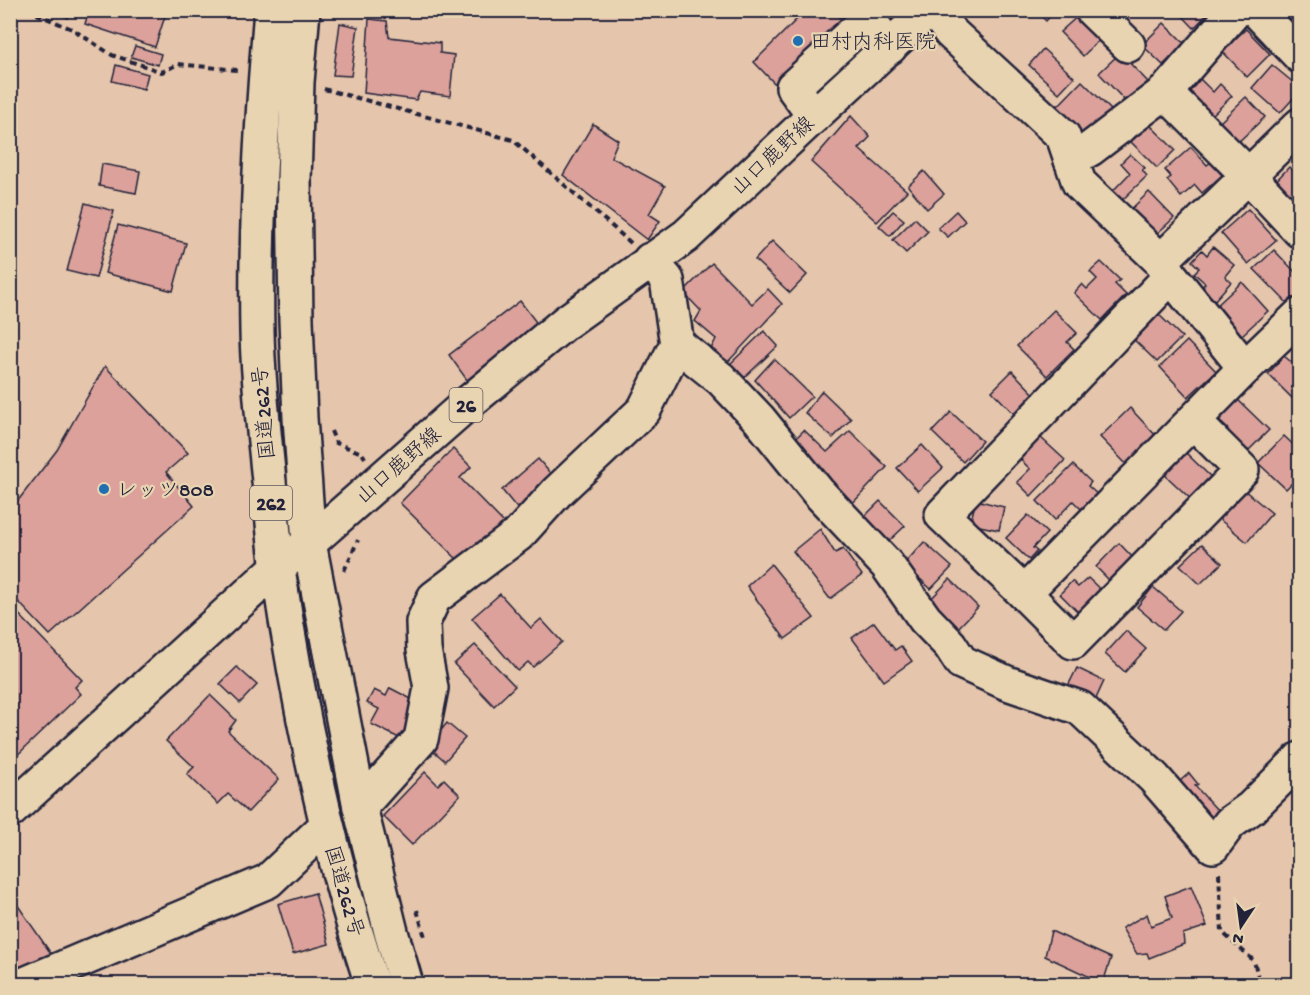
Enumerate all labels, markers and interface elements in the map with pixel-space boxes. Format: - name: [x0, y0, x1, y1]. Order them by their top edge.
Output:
- place label: 田村内科医院: [810, 31, 936, 57]
- marker: 田村内科医院: [791, 34, 805, 48]
- street label: 山口鹿野線: [727, 112, 821, 203]
- street label: 国道262号: [249, 365, 283, 461]
- road number: 26: [450, 388, 482, 422]
- street label: 山口鹿野線: [352, 423, 448, 512]
- place label: レッツ808: [116, 480, 214, 505]
- marker: レッツ808: [97, 482, 111, 496]
- road number: 262: [250, 486, 292, 520]
- street label: 国道262号: [317, 843, 368, 941]
- north arrow: [1211, 896, 1271, 956]
- text: N: [1231, 927, 1246, 948]

